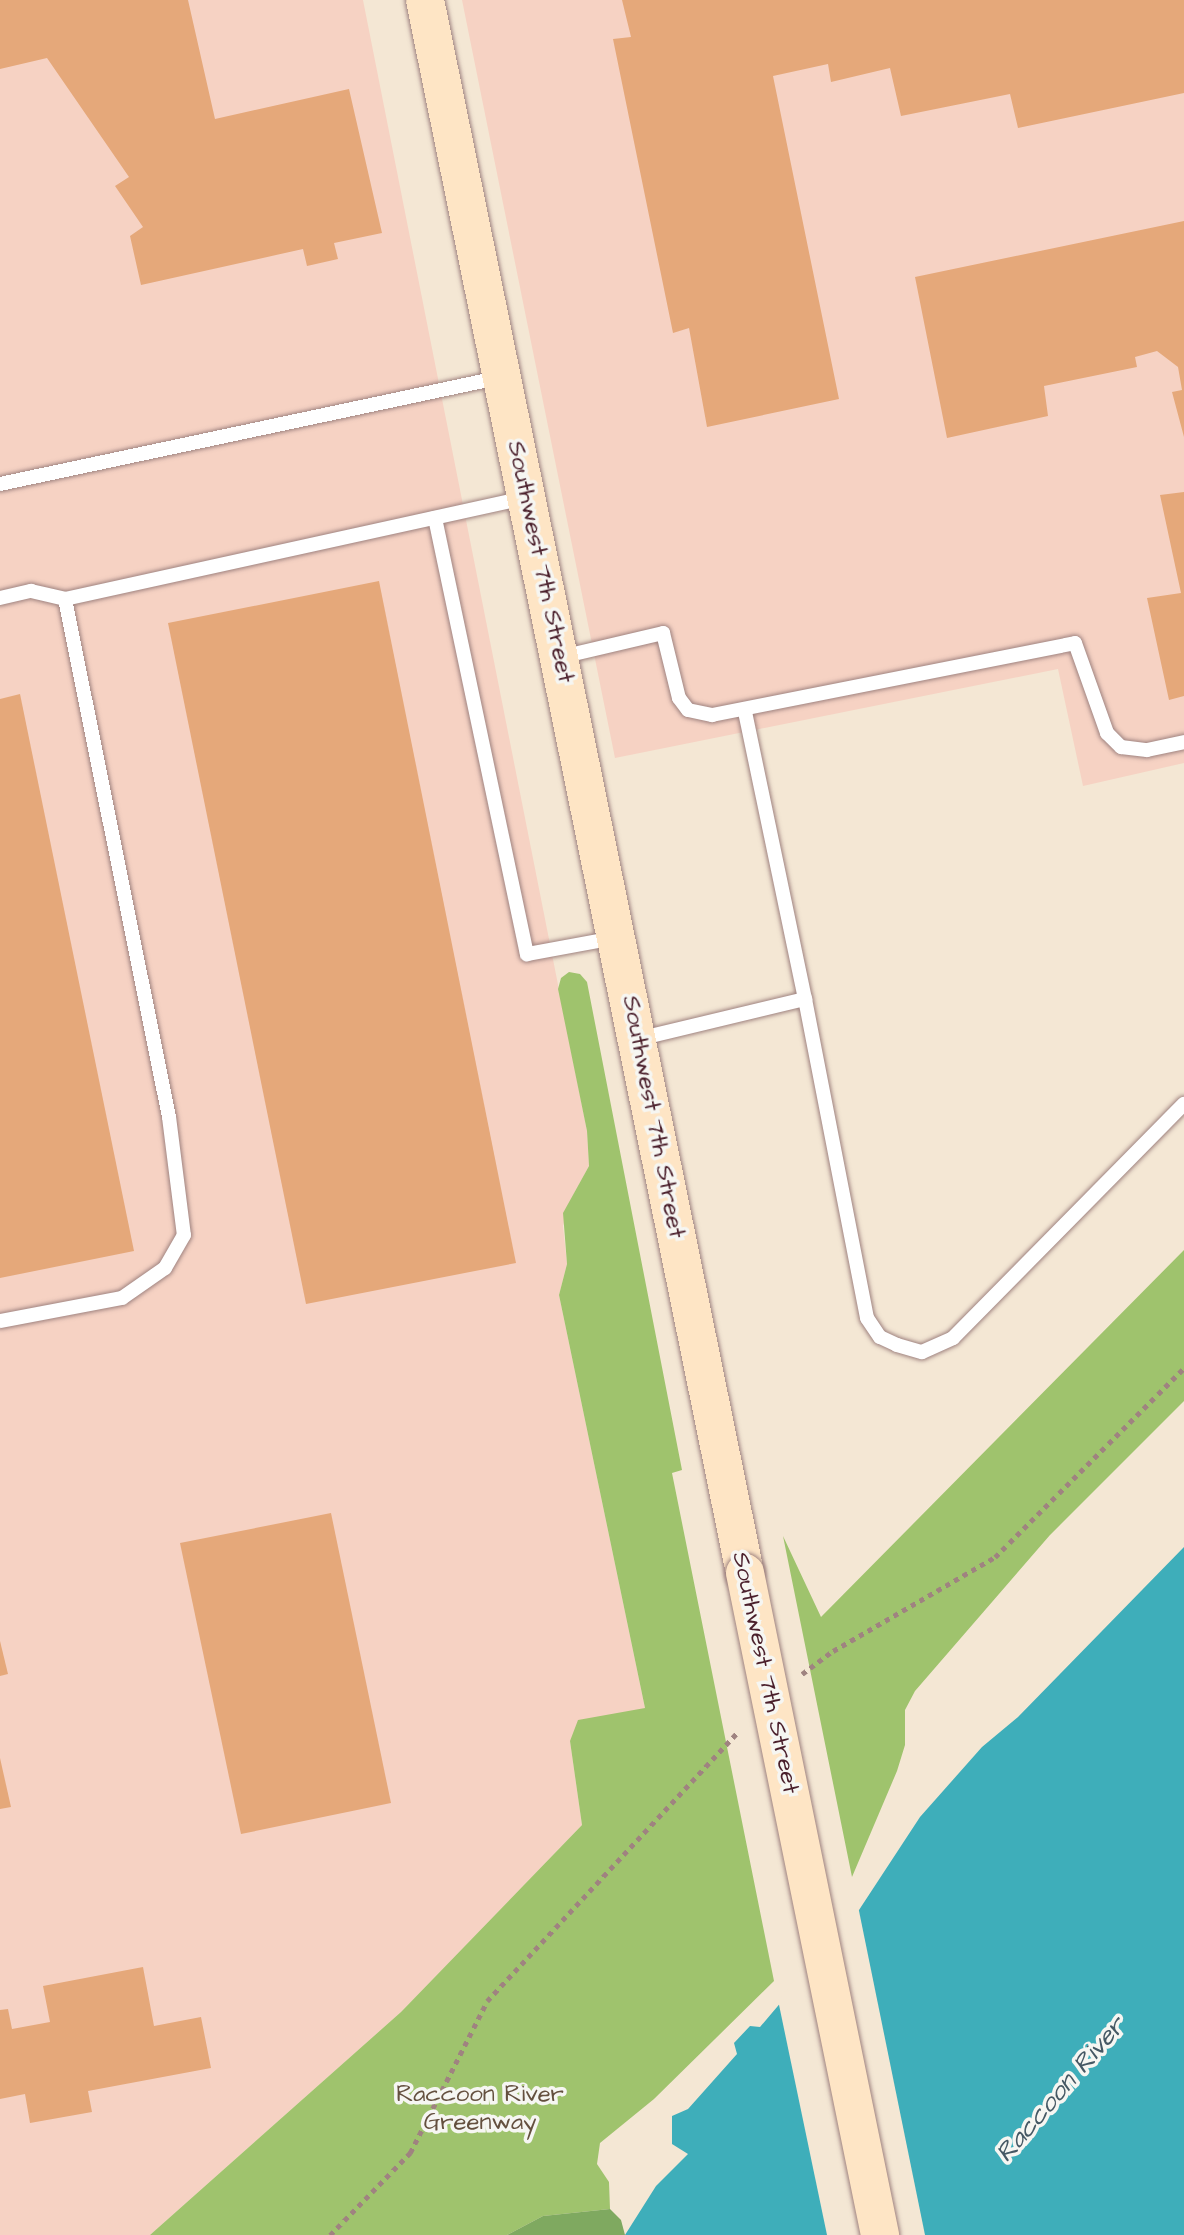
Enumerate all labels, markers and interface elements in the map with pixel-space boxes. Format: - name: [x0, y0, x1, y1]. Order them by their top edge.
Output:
- street label: Southwest 7th Street: [500, 438, 580, 686]
- street label: Southwest 7th Street: [615, 993, 691, 1241]
- street label: Southwest 7th Street: [725, 1549, 805, 1797]
- water label: Raccoon River: [990, 2011, 1132, 2169]
- park label: Raccoon River Greenway: [396, 2081, 564, 2137]

